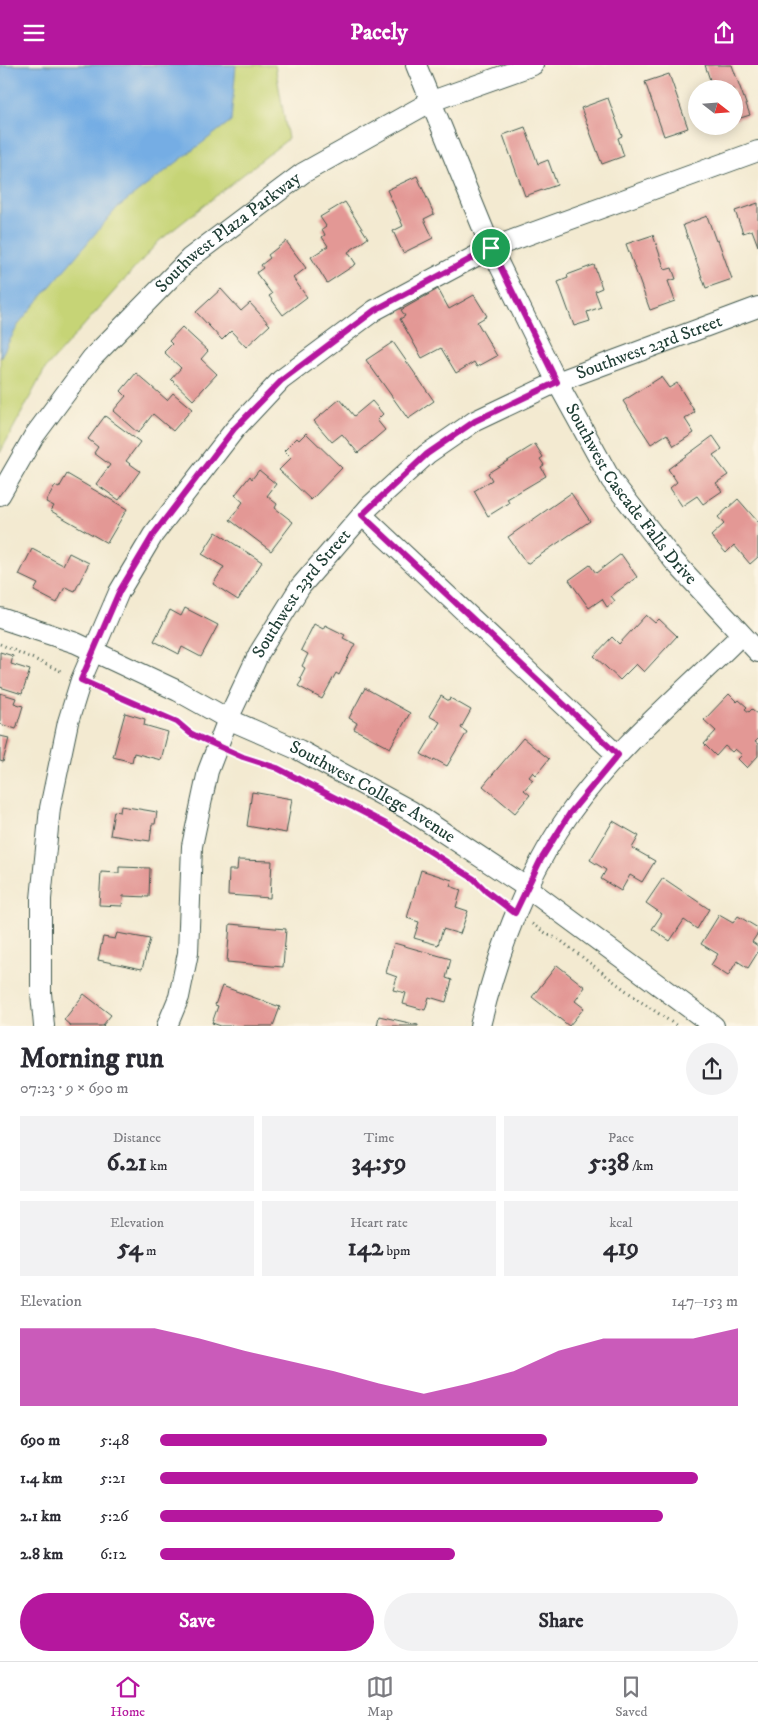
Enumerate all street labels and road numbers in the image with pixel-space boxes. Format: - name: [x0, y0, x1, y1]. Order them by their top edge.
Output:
- street label: Southwest Plaza Parkway: [151, 167, 306, 298]
- street label: Southwest 23rd Street: [573, 310, 725, 385]
- street label: Southwest Cascade Falls Drive: [560, 400, 702, 590]
- street label: Southwest 23rd Street: [248, 525, 356, 662]
- street label: Southwest College Avenue: [286, 736, 459, 848]

